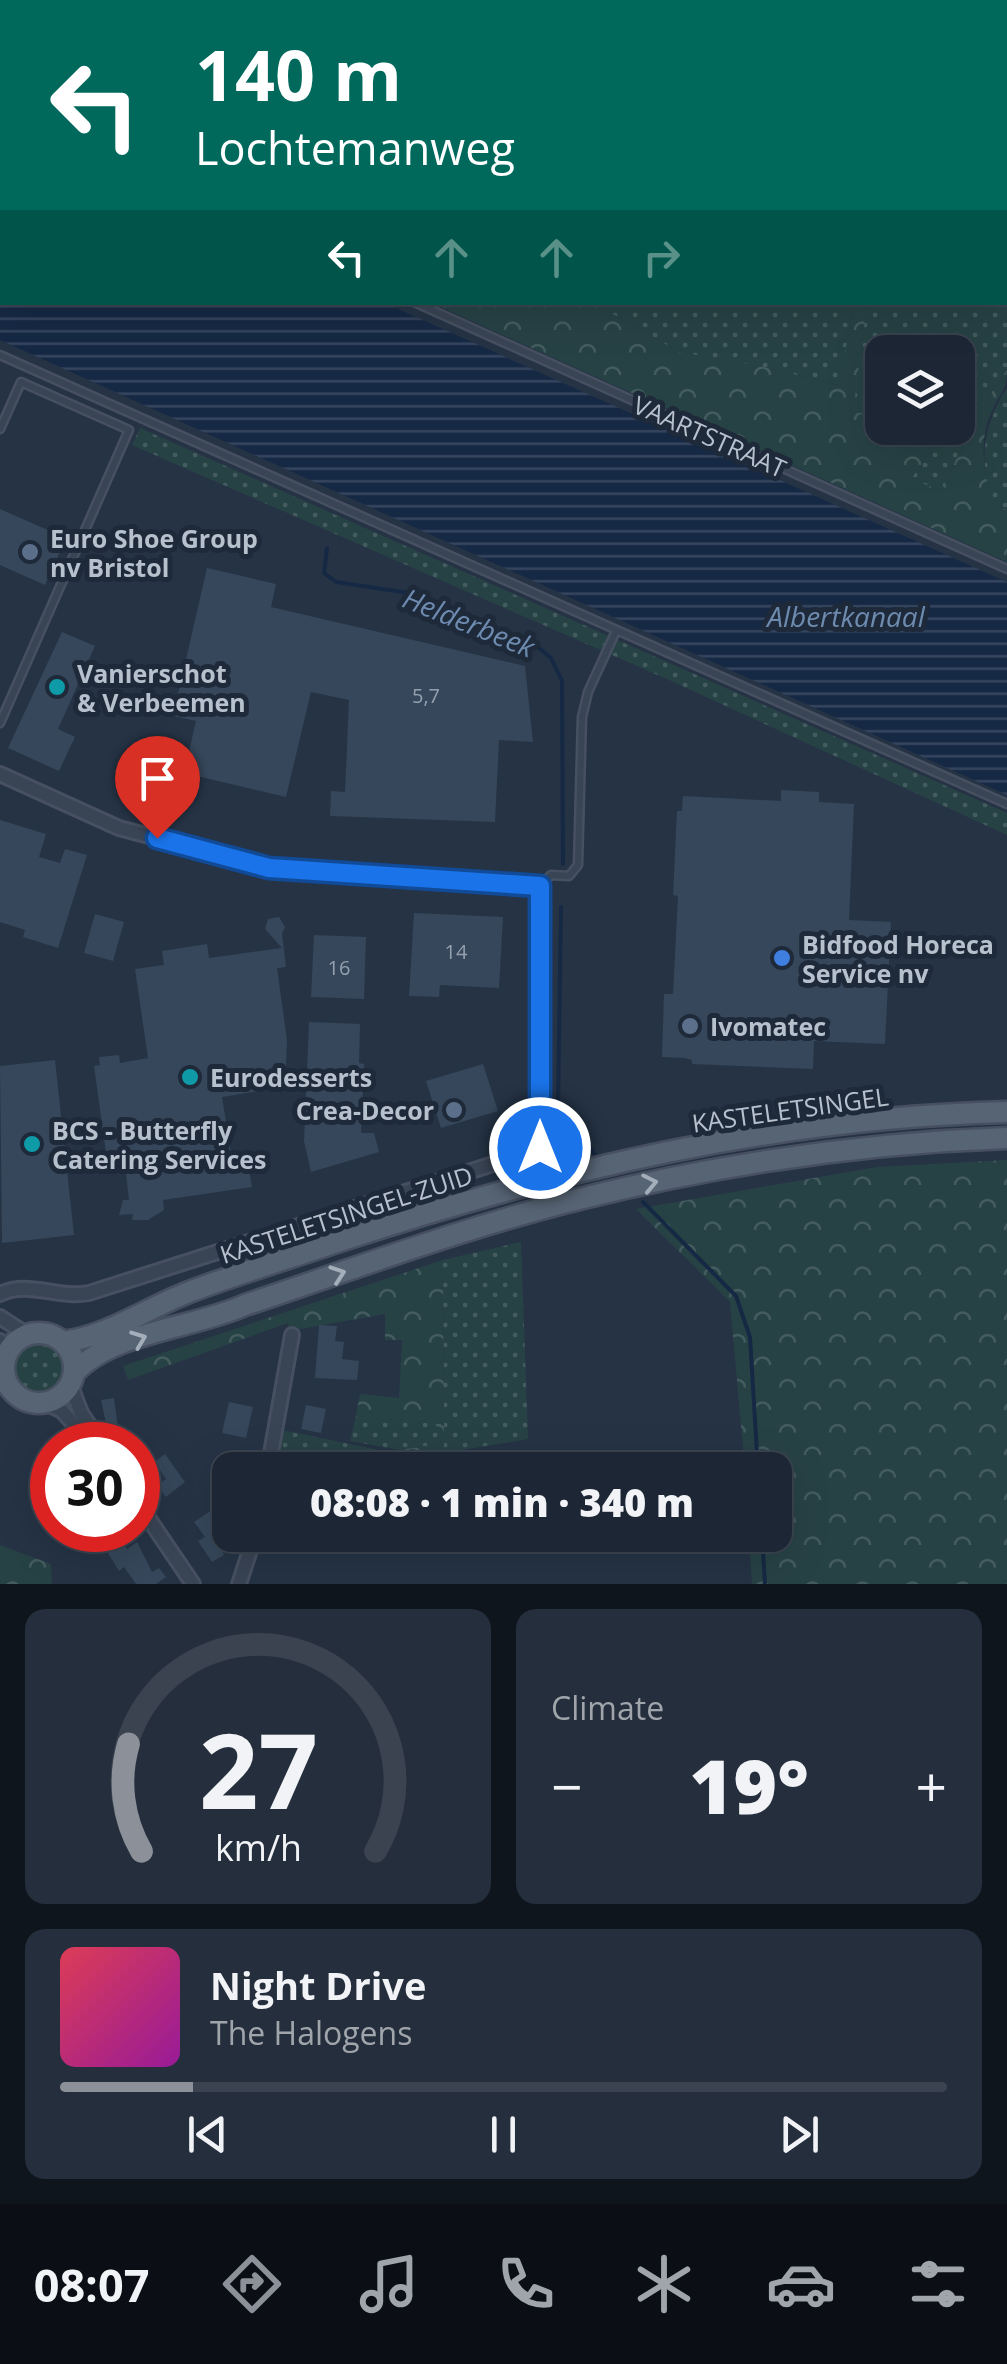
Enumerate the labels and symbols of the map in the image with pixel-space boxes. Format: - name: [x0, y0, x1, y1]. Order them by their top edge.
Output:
- street label: VAARTSTRAAT: [628, 387, 792, 485]
- place label: Euro Shoe Group nv Bristol: [50, 521, 258, 584]
- marker: Euro Shoe Group nv Bristol: [19, 541, 41, 563]
- water label: Helderbeek: [397, 578, 542, 666]
- water label: Albertkanaal: [765, 597, 926, 635]
- place label: Vanierschot & Verbeemen: [77, 656, 246, 719]
- marker: Vanierschot & Verbeemen: [46, 676, 68, 698]
- house number: 5,7: [412, 682, 440, 709]
- pin: [115, 736, 200, 839]
- place label: Bidfood Horeca Service nv: [802, 927, 994, 990]
- house number: 14: [445, 938, 468, 965]
- marker: Bidfood Horeca Service nv: [771, 947, 793, 969]
- house number: 16: [328, 954, 350, 981]
- place label: Ivomatec: [710, 1009, 826, 1043]
- marker: Ivomatec: [679, 1015, 701, 1037]
- place label: Eurodesserts: [210, 1060, 372, 1094]
- marker: Eurodesserts: [179, 1066, 201, 1088]
- street label: KASTELETSINGEL: [690, 1078, 890, 1140]
- place label: Crea-Decor: [296, 1093, 434, 1127]
- position arrow: [488, 1096, 592, 1200]
- marker: Crea-Decor: [443, 1099, 465, 1121]
- place label: BCS - Butterfly Catering Services: [52, 1113, 266, 1176]
- marker: BCS - Butterfly Catering Services: [21, 1133, 43, 1155]
- street label: KASTELETSINGEL-ZUID: [215, 1157, 477, 1271]
- one-way arrow: [641, 1174, 658, 1195]
- one-way arrow: [328, 1265, 345, 1285]
- one-way arrow: [129, 1330, 146, 1351]
- speed limit sign: 30: [30, 1422, 160, 1552]

